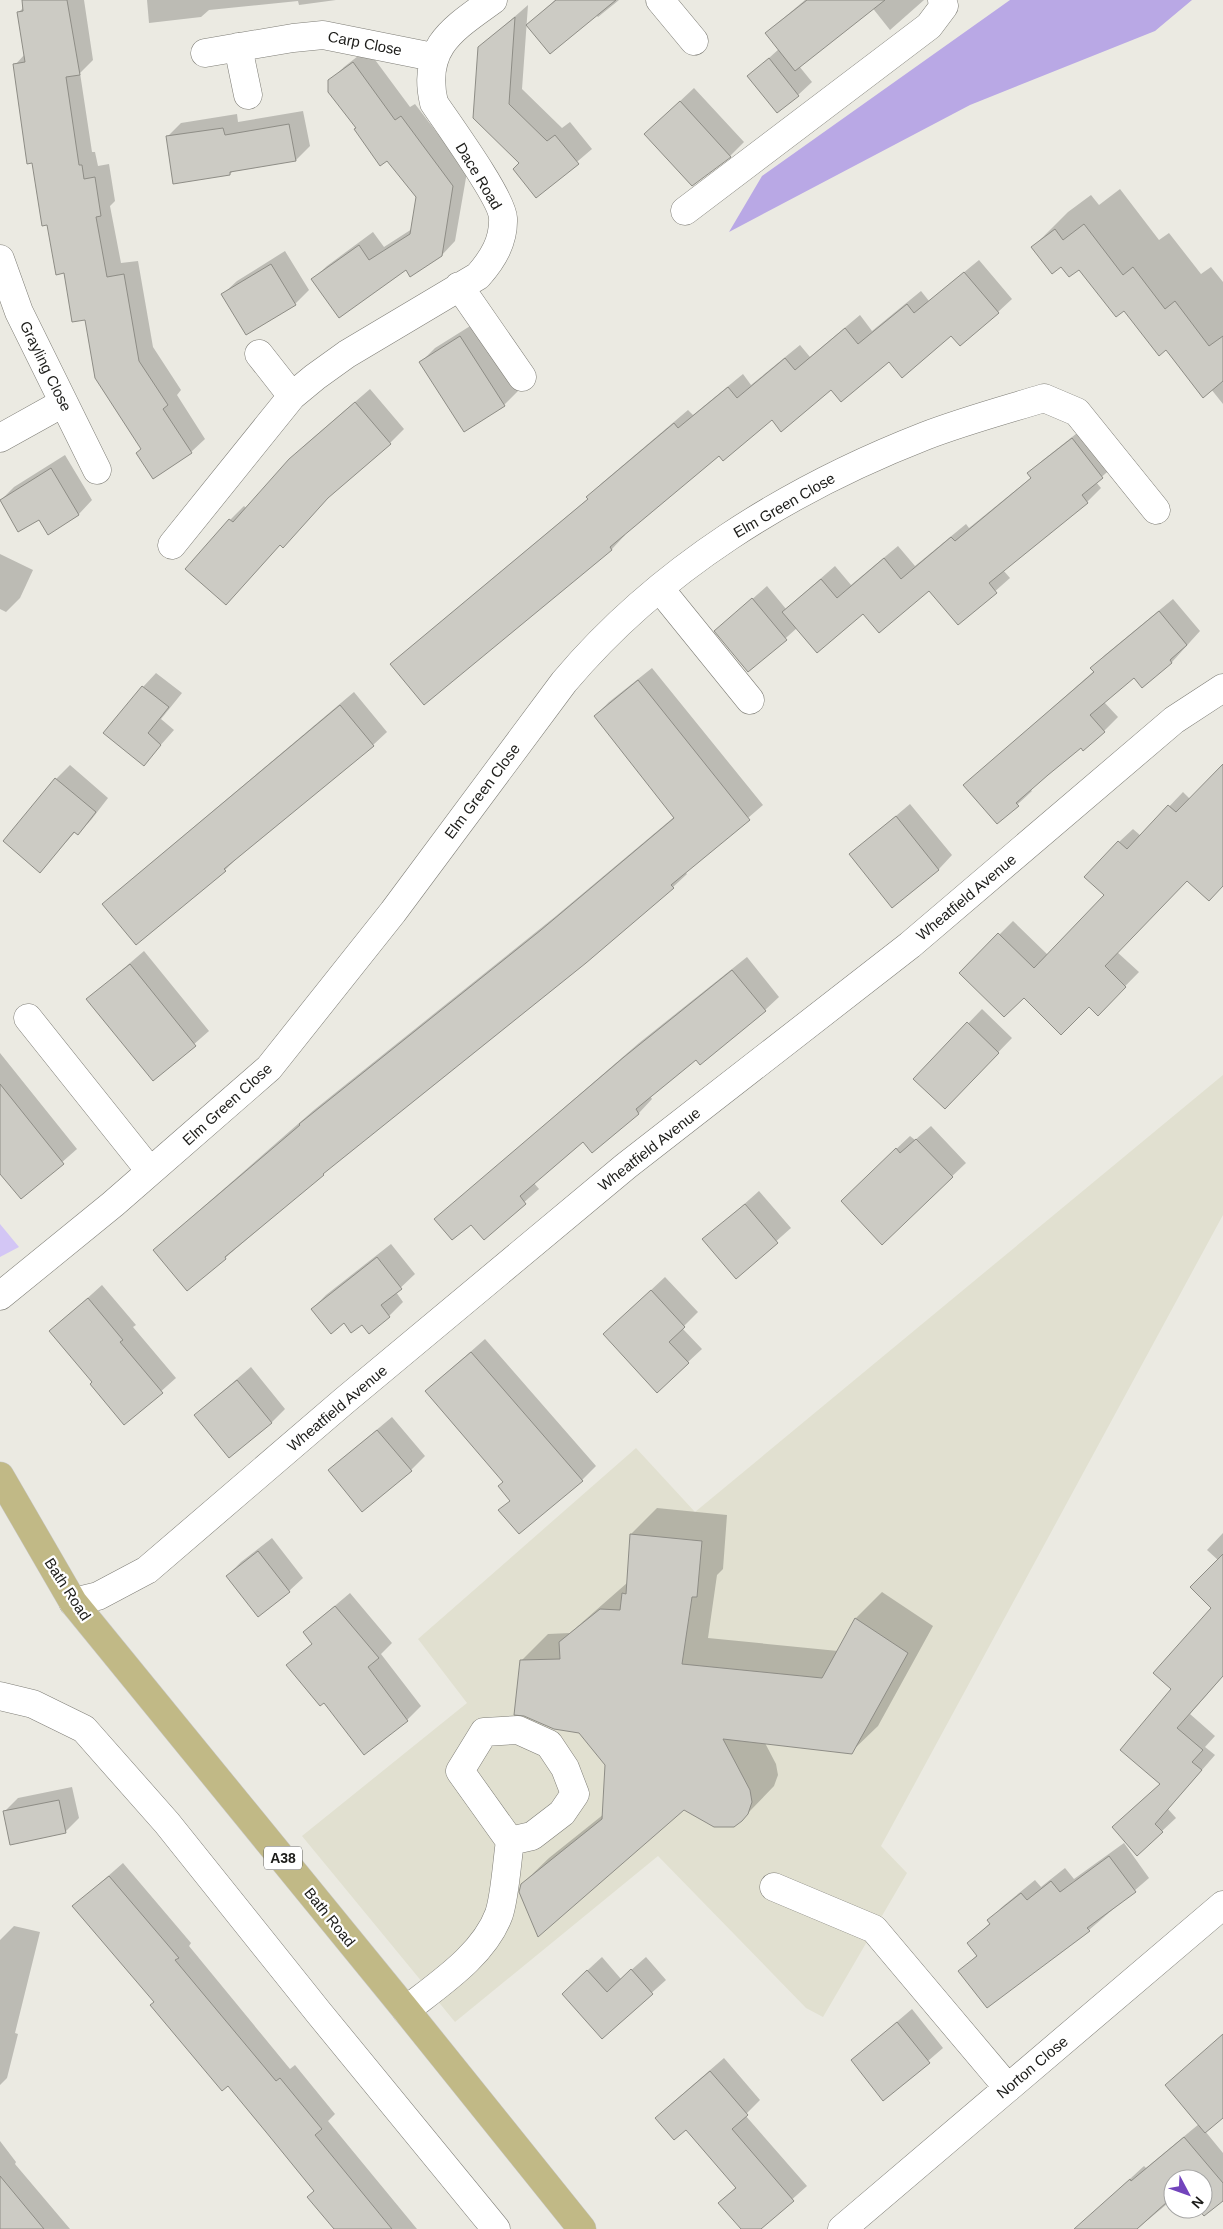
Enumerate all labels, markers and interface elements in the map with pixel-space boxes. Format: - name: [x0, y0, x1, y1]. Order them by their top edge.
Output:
- street label: Carp Close: [327, 27, 403, 59]
- street label: Dace Road: [452, 139, 506, 213]
- street label: Grayling Close: [17, 318, 75, 414]
- street label: Elm Green Close: [730, 469, 838, 541]
- street label: Elm Green Close: [441, 740, 523, 842]
- street label: Wheatfield Avenue: [913, 850, 1019, 944]
- street label: Elm Green Close: [179, 1059, 275, 1149]
- street label: Wheatfield Avenue: [595, 1104, 703, 1194]
- street label: Wheatfield Avenue: [284, 1361, 390, 1455]
- street label: Bath Road: [42, 1555, 94, 1623]
- road number: A38: [264, 1846, 302, 1870]
- street label: Bath Road: [301, 1884, 359, 1950]
- street label: Norton Close: [993, 2032, 1071, 2102]
- north arrow: [1163, 2169, 1213, 2219]
- text: N: [1188, 2193, 1207, 2212]

